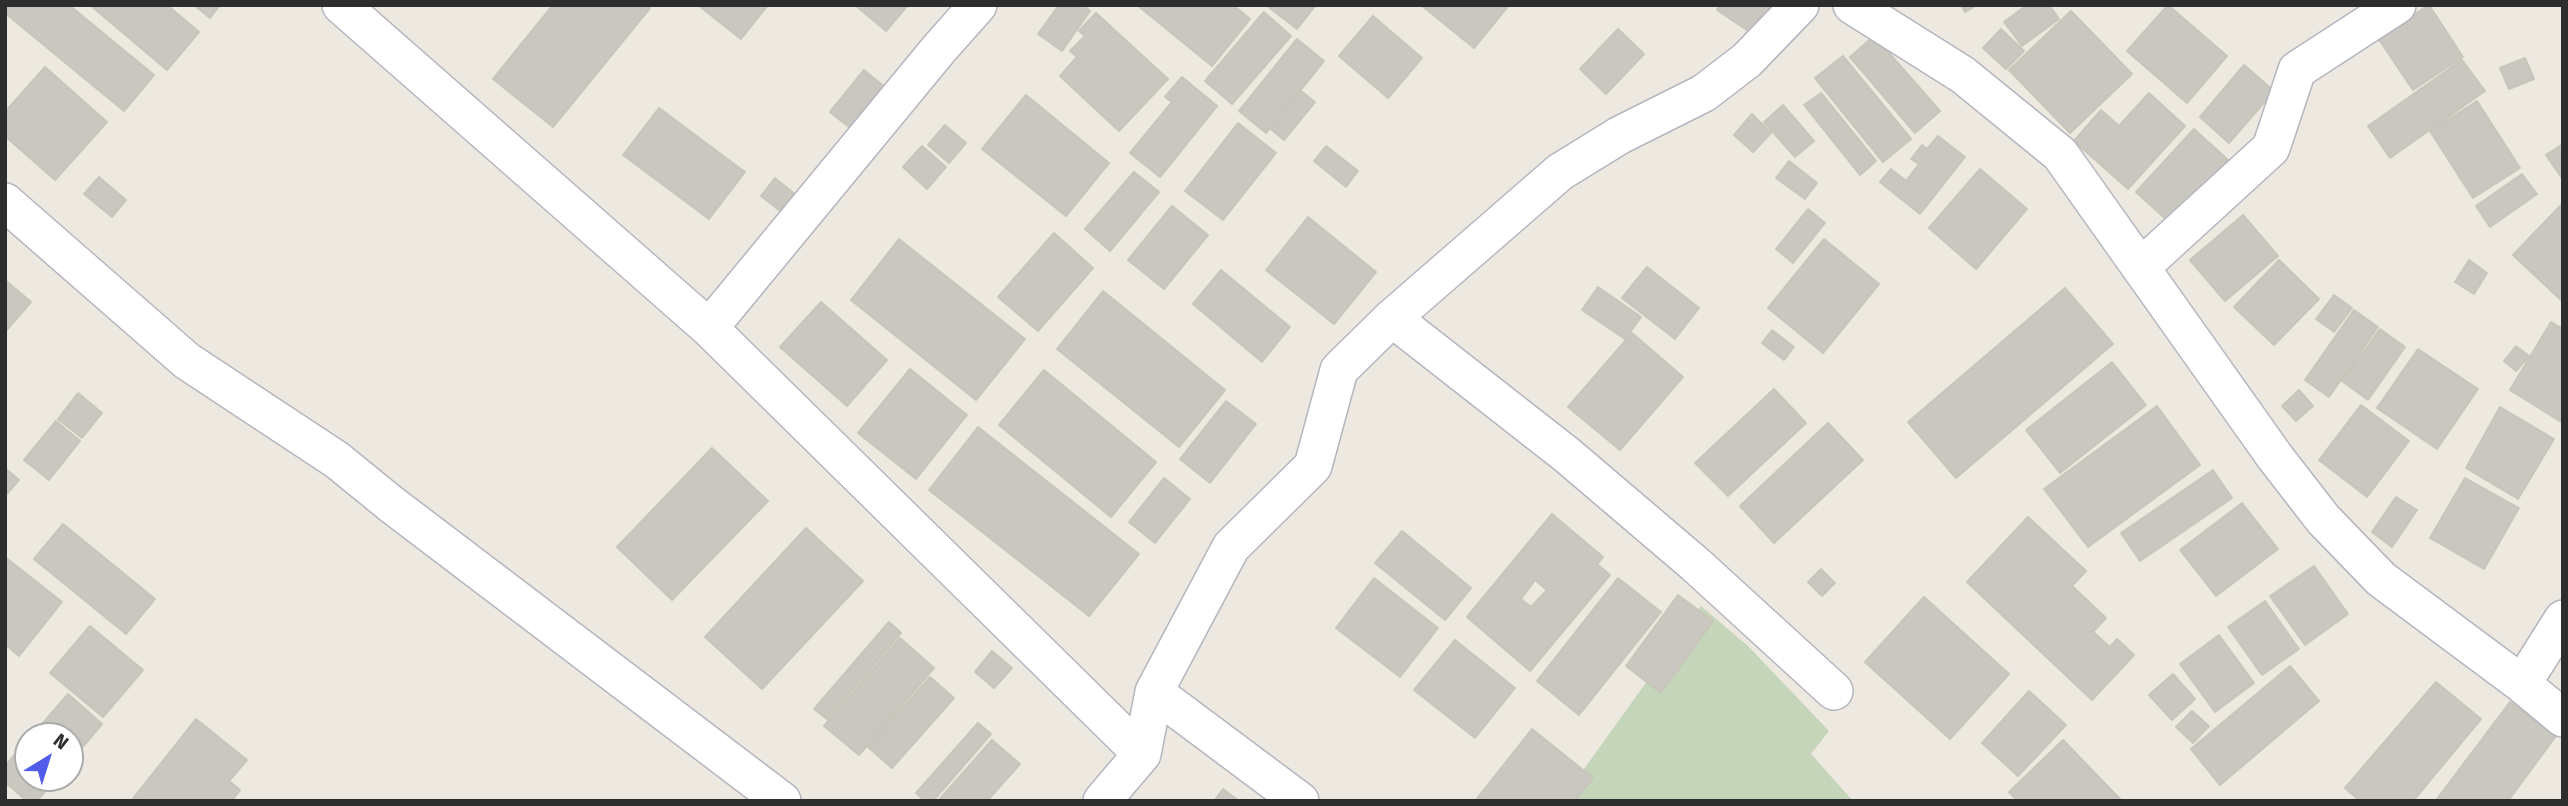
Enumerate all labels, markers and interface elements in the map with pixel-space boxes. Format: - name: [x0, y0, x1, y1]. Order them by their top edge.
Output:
- north arrow: [14, 722, 84, 792]
- text: N: [49, 729, 73, 755]

